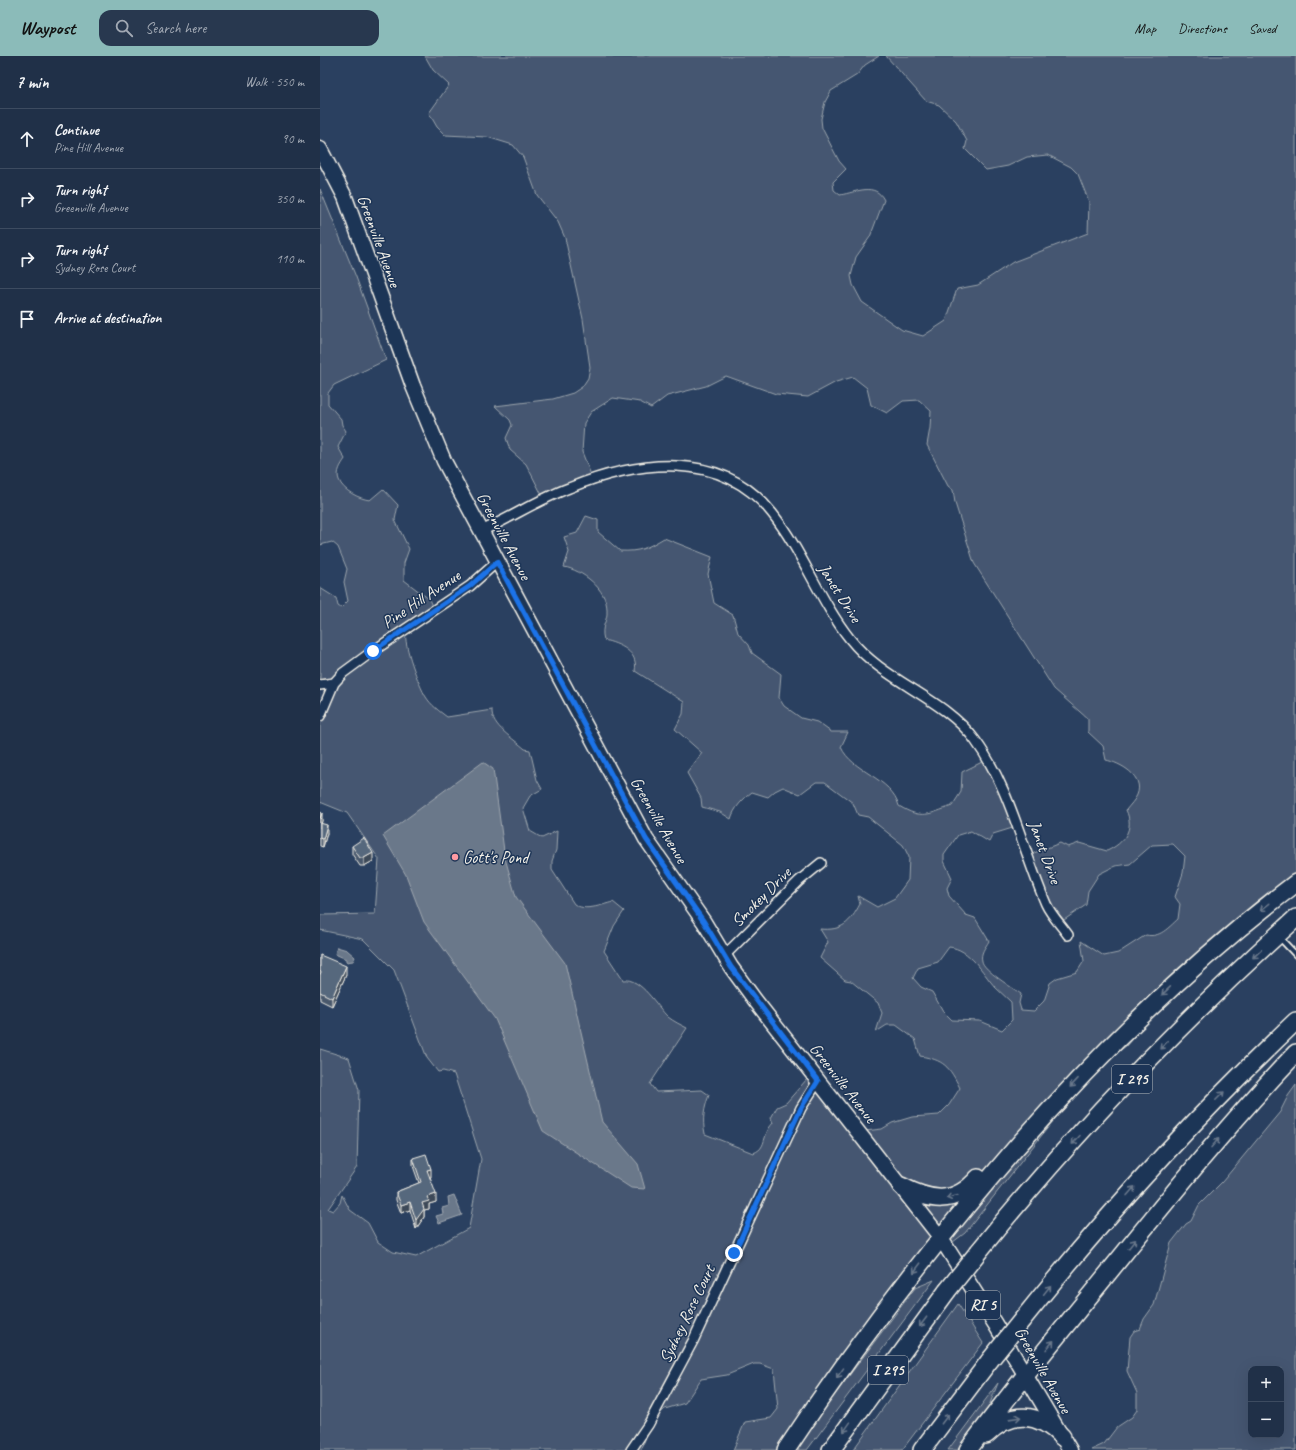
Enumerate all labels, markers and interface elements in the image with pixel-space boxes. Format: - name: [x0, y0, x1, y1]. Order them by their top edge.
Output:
- search box: [99, 10, 379, 46]
- text: Waypost: [20, 16, 75, 40]
- icon: search: [113, 17, 135, 39]
- text: Search here: [145, 19, 206, 38]
- text: Map: [1135, 20, 1156, 37]
- text: Directions: [1178, 20, 1227, 37]
- text: Saved: [1249, 20, 1276, 37]
- text: 7 min: [16, 72, 49, 93]
- text: Walk · 550 m: [245, 74, 304, 90]
- text: Continue: [54, 121, 99, 140]
- icon: ahead: [16, 128, 38, 150]
- text: 90 m: [282, 131, 304, 147]
- text: Pine Hill Avenue: [54, 140, 123, 156]
- text: Turn right: [54, 181, 107, 200]
- icon: right: [16, 188, 38, 210]
- text: 350 m: [276, 191, 304, 207]
- street label: Greenville Avenue: [353, 192, 406, 291]
- text: Greenville Avenue: [54, 200, 128, 216]
- text: Turn right: [54, 241, 107, 260]
- icon: right: [16, 248, 38, 270]
- text: 110 m: [276, 251, 304, 267]
- text: Sydney Rose Court: [54, 260, 135, 276]
- icon: arrive: [16, 308, 38, 330]
- text: Arrive at destination: [54, 309, 161, 328]
- street label: Greenville Avenue: [472, 488, 537, 585]
- street label: Janet Drive: [813, 559, 867, 628]
- street label: Pine Hill Avenue: [378, 564, 465, 633]
- route start: [364, 642, 382, 660]
- street label: Greenville Avenue: [626, 773, 693, 868]
- street label: Janet Drive: [1024, 817, 1067, 888]
- place label: Gott's Pond: [463, 847, 530, 868]
- marker: Gott's Pond: [450, 852, 460, 862]
- street label: Smokey Drive: [727, 862, 796, 931]
- one-way arrow: [1260, 903, 1271, 911]
- one-way arrow: [1252, 949, 1262, 958]
- one-way arrow: [1161, 987, 1171, 996]
- street label: Greenville Avenue: [805, 1039, 882, 1129]
- one-way arrow: [1160, 1040, 1169, 1050]
- road number: I 295: [1112, 1065, 1152, 1093]
- one-way arrow: [1069, 1078, 1079, 1088]
- one-way arrow: [1215, 1091, 1225, 1101]
- one-way arrow: [1071, 1135, 1080, 1145]
- one-way arrow: [1210, 1138, 1219, 1149]
- one-way arrow: [1126, 1186, 1135, 1196]
- one-way arrow: [946, 1193, 959, 1201]
- one-way arrow: [1128, 1238, 1137, 1249]
- route end: [725, 1244, 743, 1262]
- street label: Sydney Rose Court: [654, 1260, 721, 1366]
- one-way arrow: [912, 1262, 921, 1273]
- one-way arrow: [1042, 1284, 1051, 1295]
- road number: RI 5: [966, 1291, 1000, 1319]
- one-way arrow: [919, 1317, 928, 1328]
- street label: Greenville Avenue: [1010, 1323, 1077, 1418]
- one-way arrow: [1046, 1339, 1055, 1350]
- road number: I 295: [868, 1356, 908, 1384]
- map controls: [1248, 1366, 1284, 1438]
- button: +: [1248, 1366, 1284, 1402]
- one-way arrow: [835, 1367, 844, 1378]
- button: −: [1248, 1402, 1284, 1438]
- one-way arrow: [941, 1413, 950, 1424]
- one-way arrow: [1009, 1414, 1022, 1422]
- one-way arrow: [843, 1422, 851, 1433]

